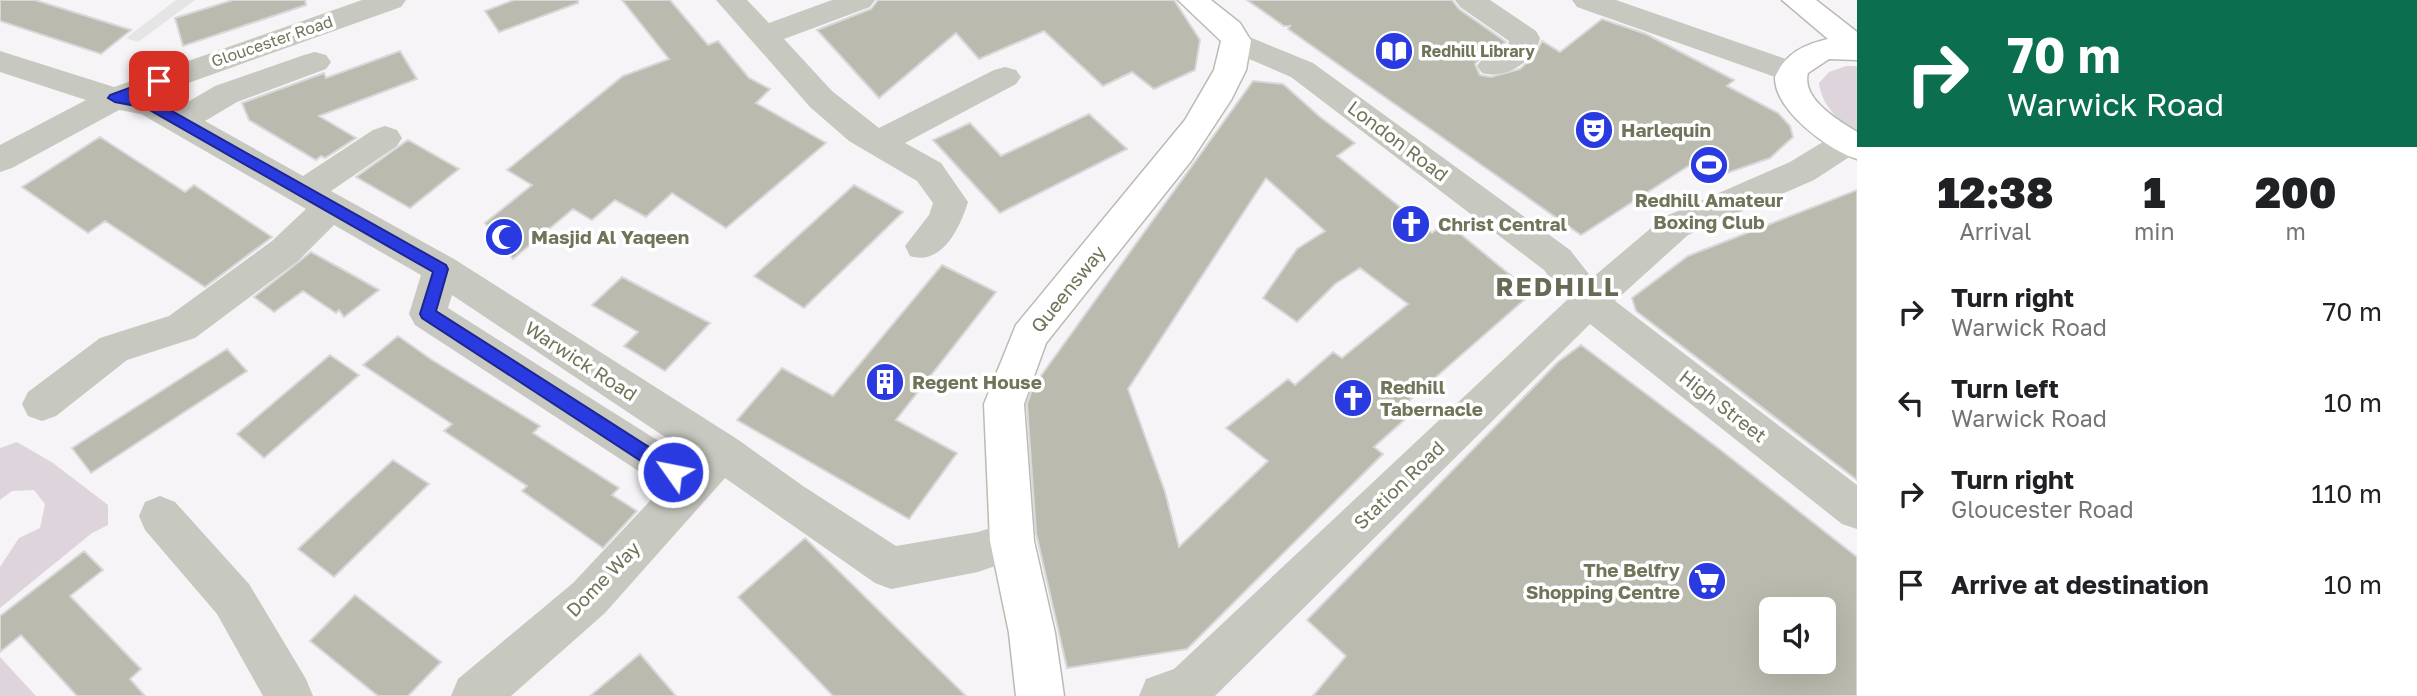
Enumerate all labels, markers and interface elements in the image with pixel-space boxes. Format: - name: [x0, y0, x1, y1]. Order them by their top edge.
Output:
- street label: Gloucester Road: [209, 11, 335, 71]
- text: 70 m: [2007, 25, 2121, 84]
- icon: right: [1892, 28, 1983, 119]
- library icon: Redhill Library: [1373, 30, 1415, 72]
- place label: Redhill Library: [1421, 41, 1535, 61]
- pin: [129, 51, 189, 111]
- icon: arrive: [140, 62, 178, 100]
- text: Warwick Road: [2007, 85, 2224, 123]
- street label: London Road: [1344, 95, 1453, 186]
- theatre icon: Harlequin: [1573, 109, 1615, 151]
- place label: Harlequin: [1621, 118, 1711, 141]
- sports icon: Redhill Amateur Boxing Club: [1688, 144, 1730, 186]
- text: 12:38: [1937, 167, 2053, 217]
- text: 1: [2143, 167, 2165, 217]
- text: 200: [2255, 167, 2337, 217]
- place label: Redhill Amateur Boxing Club: [1635, 188, 1784, 233]
- church icon: Christ Central: [1390, 203, 1432, 245]
- place label: Christ Central: [1438, 212, 1567, 235]
- mosque icon: Masjid Al Yaqeen: [483, 216, 525, 258]
- text: Arrival: [1959, 217, 2031, 245]
- text: min: [2134, 217, 2175, 245]
- text: m: [2286, 217, 2306, 245]
- place label: Masjid Al Yaqeen: [531, 225, 689, 248]
- street label: Queensway: [1026, 240, 1110, 337]
- district label: REDHILL: [1495, 271, 1621, 302]
- text: Turn right: [1951, 282, 2074, 313]
- icon: right: [1892, 293, 1930, 331]
- text: 70 m: [2323, 296, 2382, 327]
- text: Warwick Road: [1951, 313, 2107, 341]
- street label: Warwick Road: [521, 316, 642, 405]
- building icon: Regent House: [864, 361, 906, 403]
- street label: High Street: [1675, 365, 1771, 447]
- place label: Regent House: [912, 370, 1042, 393]
- text: Turn left: [1951, 373, 2059, 404]
- place label: Redhill Tabernacle: [1380, 375, 1483, 420]
- church icon: Redhill Tabernacle: [1332, 377, 1374, 419]
- icon: left: [1892, 384, 1930, 422]
- text: 10 m: [2324, 387, 2382, 418]
- text: Warwick Road: [1951, 404, 2107, 432]
- position arrow: [636, 435, 710, 509]
- street label: Station Road: [1349, 436, 1449, 534]
- text: Turn right: [1951, 464, 2074, 495]
- icon: right: [1892, 475, 1930, 513]
- text: 110 m: [2311, 478, 2382, 509]
- text: Gloucester Road: [1951, 495, 2134, 523]
- street label: Dome Way: [561, 536, 644, 621]
- place label: The Belfry Shopping Centre: [1526, 558, 1681, 603]
- supermarket icon: The Belfry Shopping Centre: [1686, 560, 1728, 602]
- icon: arrive: [1892, 566, 1930, 604]
- text: Arrive at destination: [1951, 569, 2209, 600]
- text: 10 m: [2324, 569, 2382, 600]
- map controls: [1759, 597, 1836, 674]
- button: sound: [1759, 597, 1836, 674]

